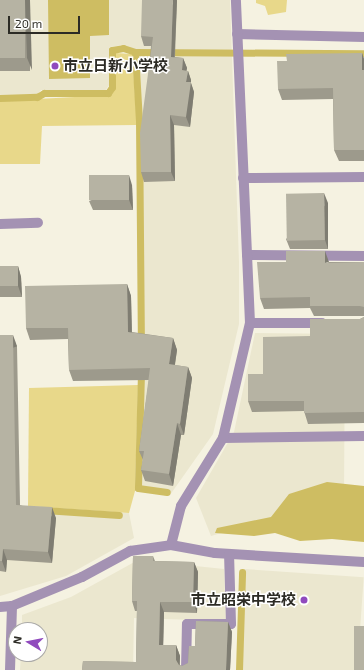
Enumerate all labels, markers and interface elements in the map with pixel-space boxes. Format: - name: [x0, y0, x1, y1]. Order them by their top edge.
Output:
- scale bar: [10, 8, 82, 34]
- text: 20 m: [15, 16, 42, 30]
- place label: 市立日新小学校: [63, 57, 168, 75]
- marker: 市立日新小学校: [50, 61, 60, 71]
- place label: 市立昭栄中学校: [191, 591, 296, 609]
- marker: 市立昭栄中学校: [299, 595, 309, 605]
- north arrow: [8, 622, 48, 662]
- text: N: [10, 635, 24, 645]

